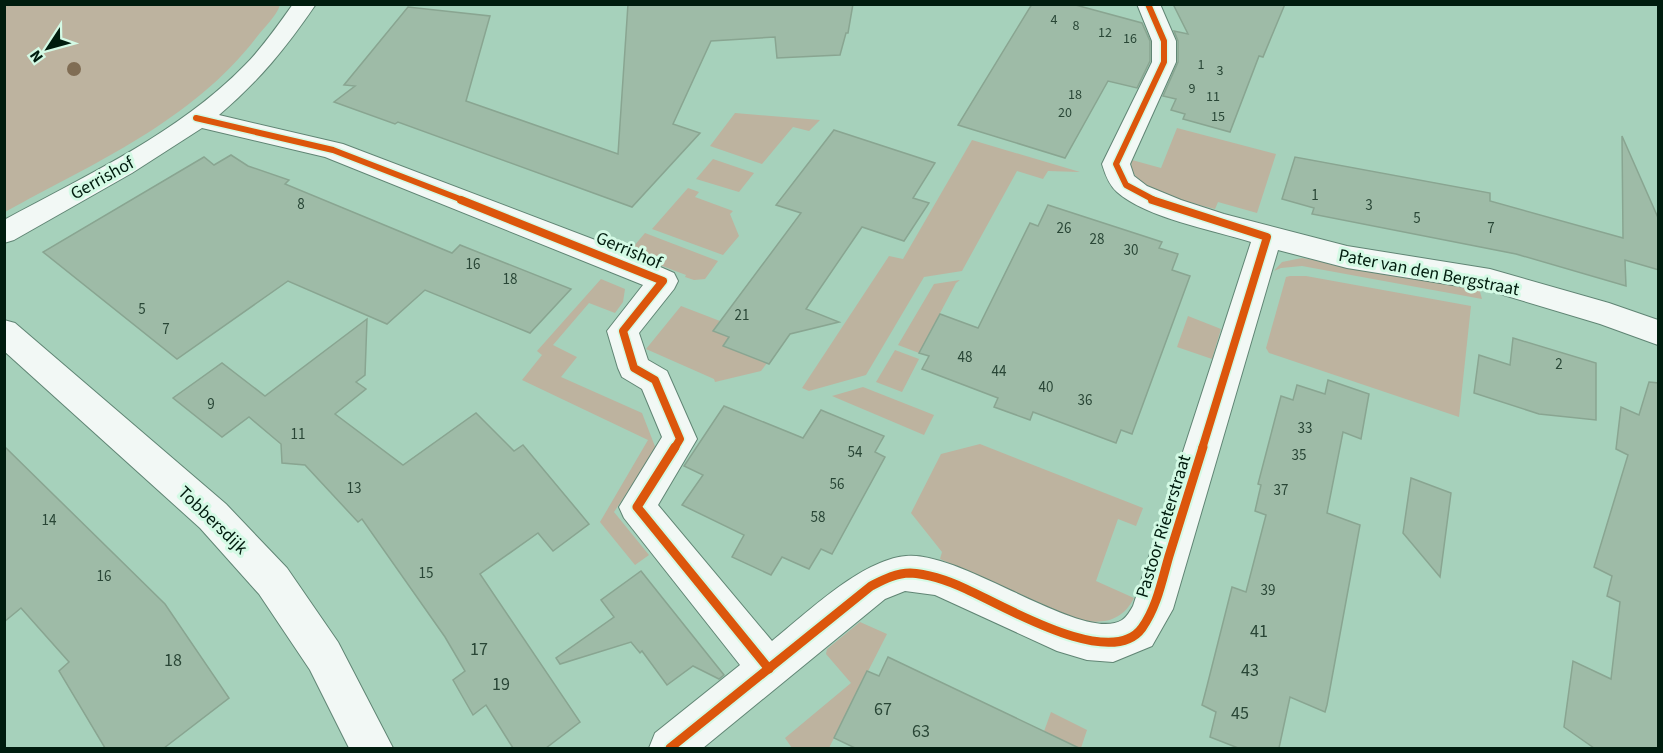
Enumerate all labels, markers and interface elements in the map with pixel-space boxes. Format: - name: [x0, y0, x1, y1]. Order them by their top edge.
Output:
- house number: 4: [1051, 10, 1058, 30]
- house number: 8: [1073, 16, 1080, 36]
- north arrow: [18, 18, 78, 78]
- house number: 12: [1098, 23, 1112, 43]
- house number: 16: [1123, 29, 1137, 49]
- text: N: [25, 45, 49, 67]
- house number: 1: [1198, 55, 1205, 75]
- house number: 3: [1217, 61, 1224, 81]
- house number: 9: [1189, 79, 1196, 99]
- house number: 18: [1068, 85, 1082, 105]
- house number: 11: [1206, 87, 1220, 107]
- house number: 20: [1058, 103, 1072, 123]
- house number: 15: [1211, 107, 1225, 127]
- street label: Gerrishof: [66, 150, 139, 206]
- house number: 1: [1311, 185, 1319, 206]
- house number: 8: [297, 194, 305, 215]
- house number: 3: [1365, 195, 1373, 216]
- house number: 5: [1413, 208, 1421, 229]
- house number: 26: [1057, 218, 1071, 239]
- house number: 7: [1487, 218, 1495, 239]
- street label: Gerrishof: [592, 225, 666, 276]
- house number: 28: [1090, 229, 1104, 250]
- house number: 30: [1124, 240, 1138, 261]
- street label: Pater van den Bergstraat: [1336, 243, 1521, 302]
- house number: 16: [466, 254, 480, 275]
- house number: 18: [503, 269, 517, 290]
- house number: 5: [138, 299, 146, 320]
- house number: 21: [735, 305, 749, 326]
- house number: 7: [162, 319, 170, 340]
- house number: 48: [958, 347, 972, 368]
- house number: 2: [1555, 354, 1563, 375]
- house number: 44: [992, 361, 1007, 382]
- house number: 40: [1039, 377, 1053, 398]
- house number: 36: [1078, 390, 1092, 411]
- house number: 9: [207, 394, 215, 415]
- house number: 33: [1298, 418, 1312, 439]
- house number: 11: [291, 424, 305, 445]
- house number: 54: [848, 442, 863, 463]
- house number: 35: [1292, 445, 1306, 466]
- street label: Pastoor Rieterstraat: [1130, 452, 1197, 601]
- house number: 56: [830, 474, 844, 495]
- house number: 13: [347, 478, 361, 499]
- house number: 37: [1274, 480, 1288, 501]
- street label: Tobbersdijk: [172, 481, 253, 560]
- house number: 58: [811, 507, 825, 528]
- house number: 14: [42, 510, 57, 531]
- house number: 15: [419, 563, 433, 584]
- house number: 16: [97, 566, 111, 587]
- house number: 39: [1261, 580, 1275, 601]
- house number: 41: [1250, 619, 1268, 644]
- house number: 17: [470, 637, 488, 662]
- house number: 18: [164, 648, 182, 673]
- house number: 43: [1241, 658, 1259, 683]
- house number: 19: [492, 672, 510, 697]
- house number: 67: [874, 697, 892, 722]
- house number: 45: [1231, 701, 1249, 726]
- house number: 63: [912, 719, 930, 744]

